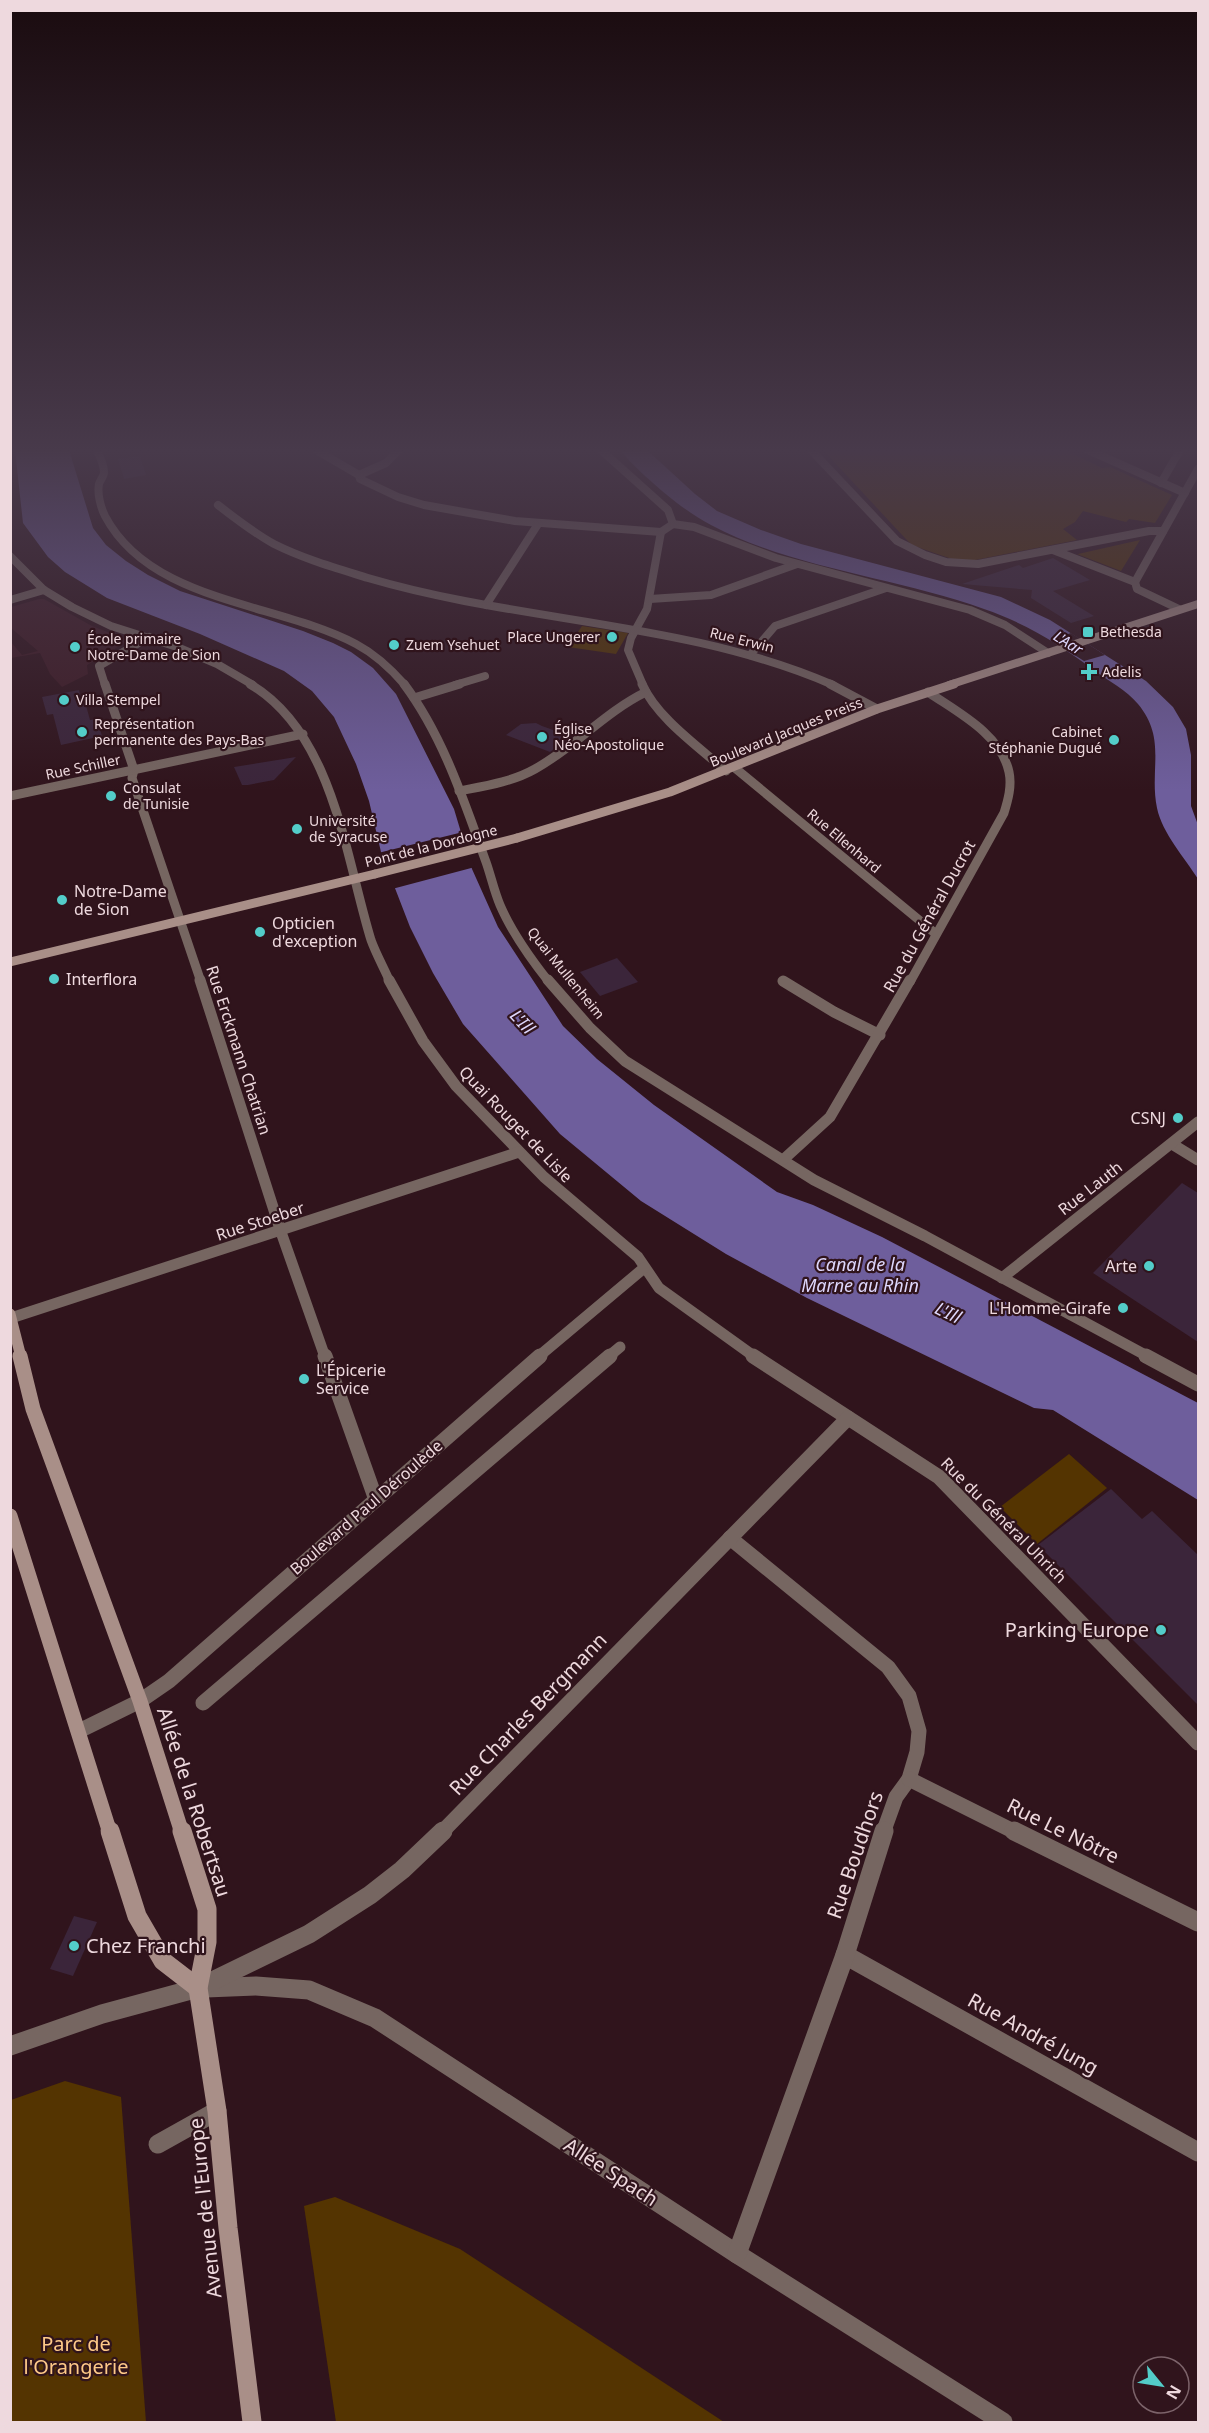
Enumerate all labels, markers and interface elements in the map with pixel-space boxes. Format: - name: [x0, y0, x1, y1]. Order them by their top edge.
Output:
- street label: Rue Erwin: [708, 622, 776, 657]
- place label: Bethesda: [1100, 622, 1162, 641]
- water label: L'Aar: [1050, 625, 1088, 659]
- marker: Bethesda: [1081, 625, 1095, 639]
- place label: Place Ungerer: [507, 627, 600, 646]
- place label: École primaire Notre-Dame de Sion: [87, 629, 220, 664]
- marker: Place Ungerer: [605, 630, 619, 644]
- place label: Zuem Ysehuet: [406, 635, 500, 654]
- marker: Zuem Ysehuet: [387, 638, 401, 652]
- marker: École primaire Notre-Dame de Sion: [68, 640, 82, 654]
- place label: Adelis: [1102, 662, 1142, 681]
- marker: Adelis: [1080, 663, 1098, 681]
- place label: Villa Stempel: [76, 690, 161, 709]
- street label: Boulevard Jacques Preiss: [707, 692, 865, 771]
- marker: Villa Stempel: [57, 693, 71, 707]
- place label: Représentation permanente des Pays-Bas: [94, 714, 265, 749]
- place label: Église Néo-Apostolique: [554, 719, 664, 754]
- place label: Cabinet Stéphanie Dugué: [988, 722, 1102, 757]
- marker: Représentation permanente des Pays-Bas: [75, 725, 89, 739]
- marker: Église Néo-Apostolique: [535, 730, 549, 744]
- marker: Cabinet Stéphanie Dugué: [1107, 733, 1121, 747]
- street label: Rue Schiller: [44, 749, 122, 784]
- place label: Consulat de Tunisie: [123, 778, 189, 813]
- marker: Consulat de Tunisie: [104, 789, 118, 803]
- street label: Rue Ellenhard: [803, 804, 885, 877]
- place label: Université de Syracuse: [309, 811, 387, 846]
- street label: Pont de la Dordogne: [363, 820, 499, 871]
- marker: Université de Syracuse: [290, 822, 304, 836]
- street label: Rue du Général Ducrot: [878, 836, 980, 996]
- place label: Notre-Dame de Sion: [74, 880, 167, 920]
- marker: Notre-Dame de Sion: [55, 893, 69, 907]
- place label: Opticien d'exception: [272, 912, 357, 952]
- street label: Quai Mullenheim: [523, 923, 609, 1023]
- marker: Opticien d'exception: [253, 925, 267, 939]
- street label: Rue Erckmann Chatrian: [201, 963, 277, 1137]
- place label: Interflora: [66, 968, 137, 990]
- marker: Interflora: [47, 972, 61, 986]
- water label: L'Ill: [505, 1004, 541, 1039]
- street label: Quai Rouget de Lisle: [454, 1061, 578, 1187]
- place label: CSNJ: [1131, 1107, 1166, 1129]
- marker: CSNJ: [1171, 1111, 1185, 1125]
- street label: Rue Lauth: [1053, 1156, 1127, 1220]
- street label: Rue Stoeber: [213, 1196, 307, 1246]
- water label: Canal de la Marne au Rhin: [801, 1252, 919, 1297]
- place label: Arte: [1105, 1255, 1137, 1277]
- marker: Arte: [1142, 1259, 1156, 1273]
- water label: L'Ill: [931, 1296, 966, 1329]
- place label: L'Homme-Girafe: [989, 1297, 1111, 1319]
- marker: L'Homme-Girafe: [1116, 1301, 1130, 1315]
- place label: L'Épicerie Service: [316, 1359, 386, 1399]
- marker: L'Épicerie Service: [297, 1372, 311, 1386]
- street label: Boulevard Paul Déroulède: [285, 1435, 447, 1579]
- street label: Rue du Général Uhrich: [936, 1452, 1072, 1588]
- place label: Parking Europe: [1005, 1616, 1149, 1643]
- marker: Parking Europe: [1154, 1623, 1168, 1637]
- street label: Rue Charles Bergmann: [443, 1626, 612, 1801]
- street label: Allée de la Robertsau: [151, 1704, 238, 1900]
- street label: Rue Boudhors: [820, 1787, 889, 1922]
- street label: Rue Le Nôtre: [1003, 1792, 1124, 1869]
- place label: Chez Franchi: [86, 1932, 206, 1959]
- marker: Chez Franchi: [67, 1939, 81, 1953]
- street label: Rue André Jung: [963, 1986, 1103, 2081]
- street label: Avenue de l'Europe: [182, 2117, 227, 2299]
- street label: Allée Spach: [559, 2131, 664, 2212]
- park label: Parc de l'Orangerie: [24, 2330, 129, 2380]
- north arrow: [1131, 2355, 1191, 2415]
- text: N: [1161, 2381, 1187, 2404]

